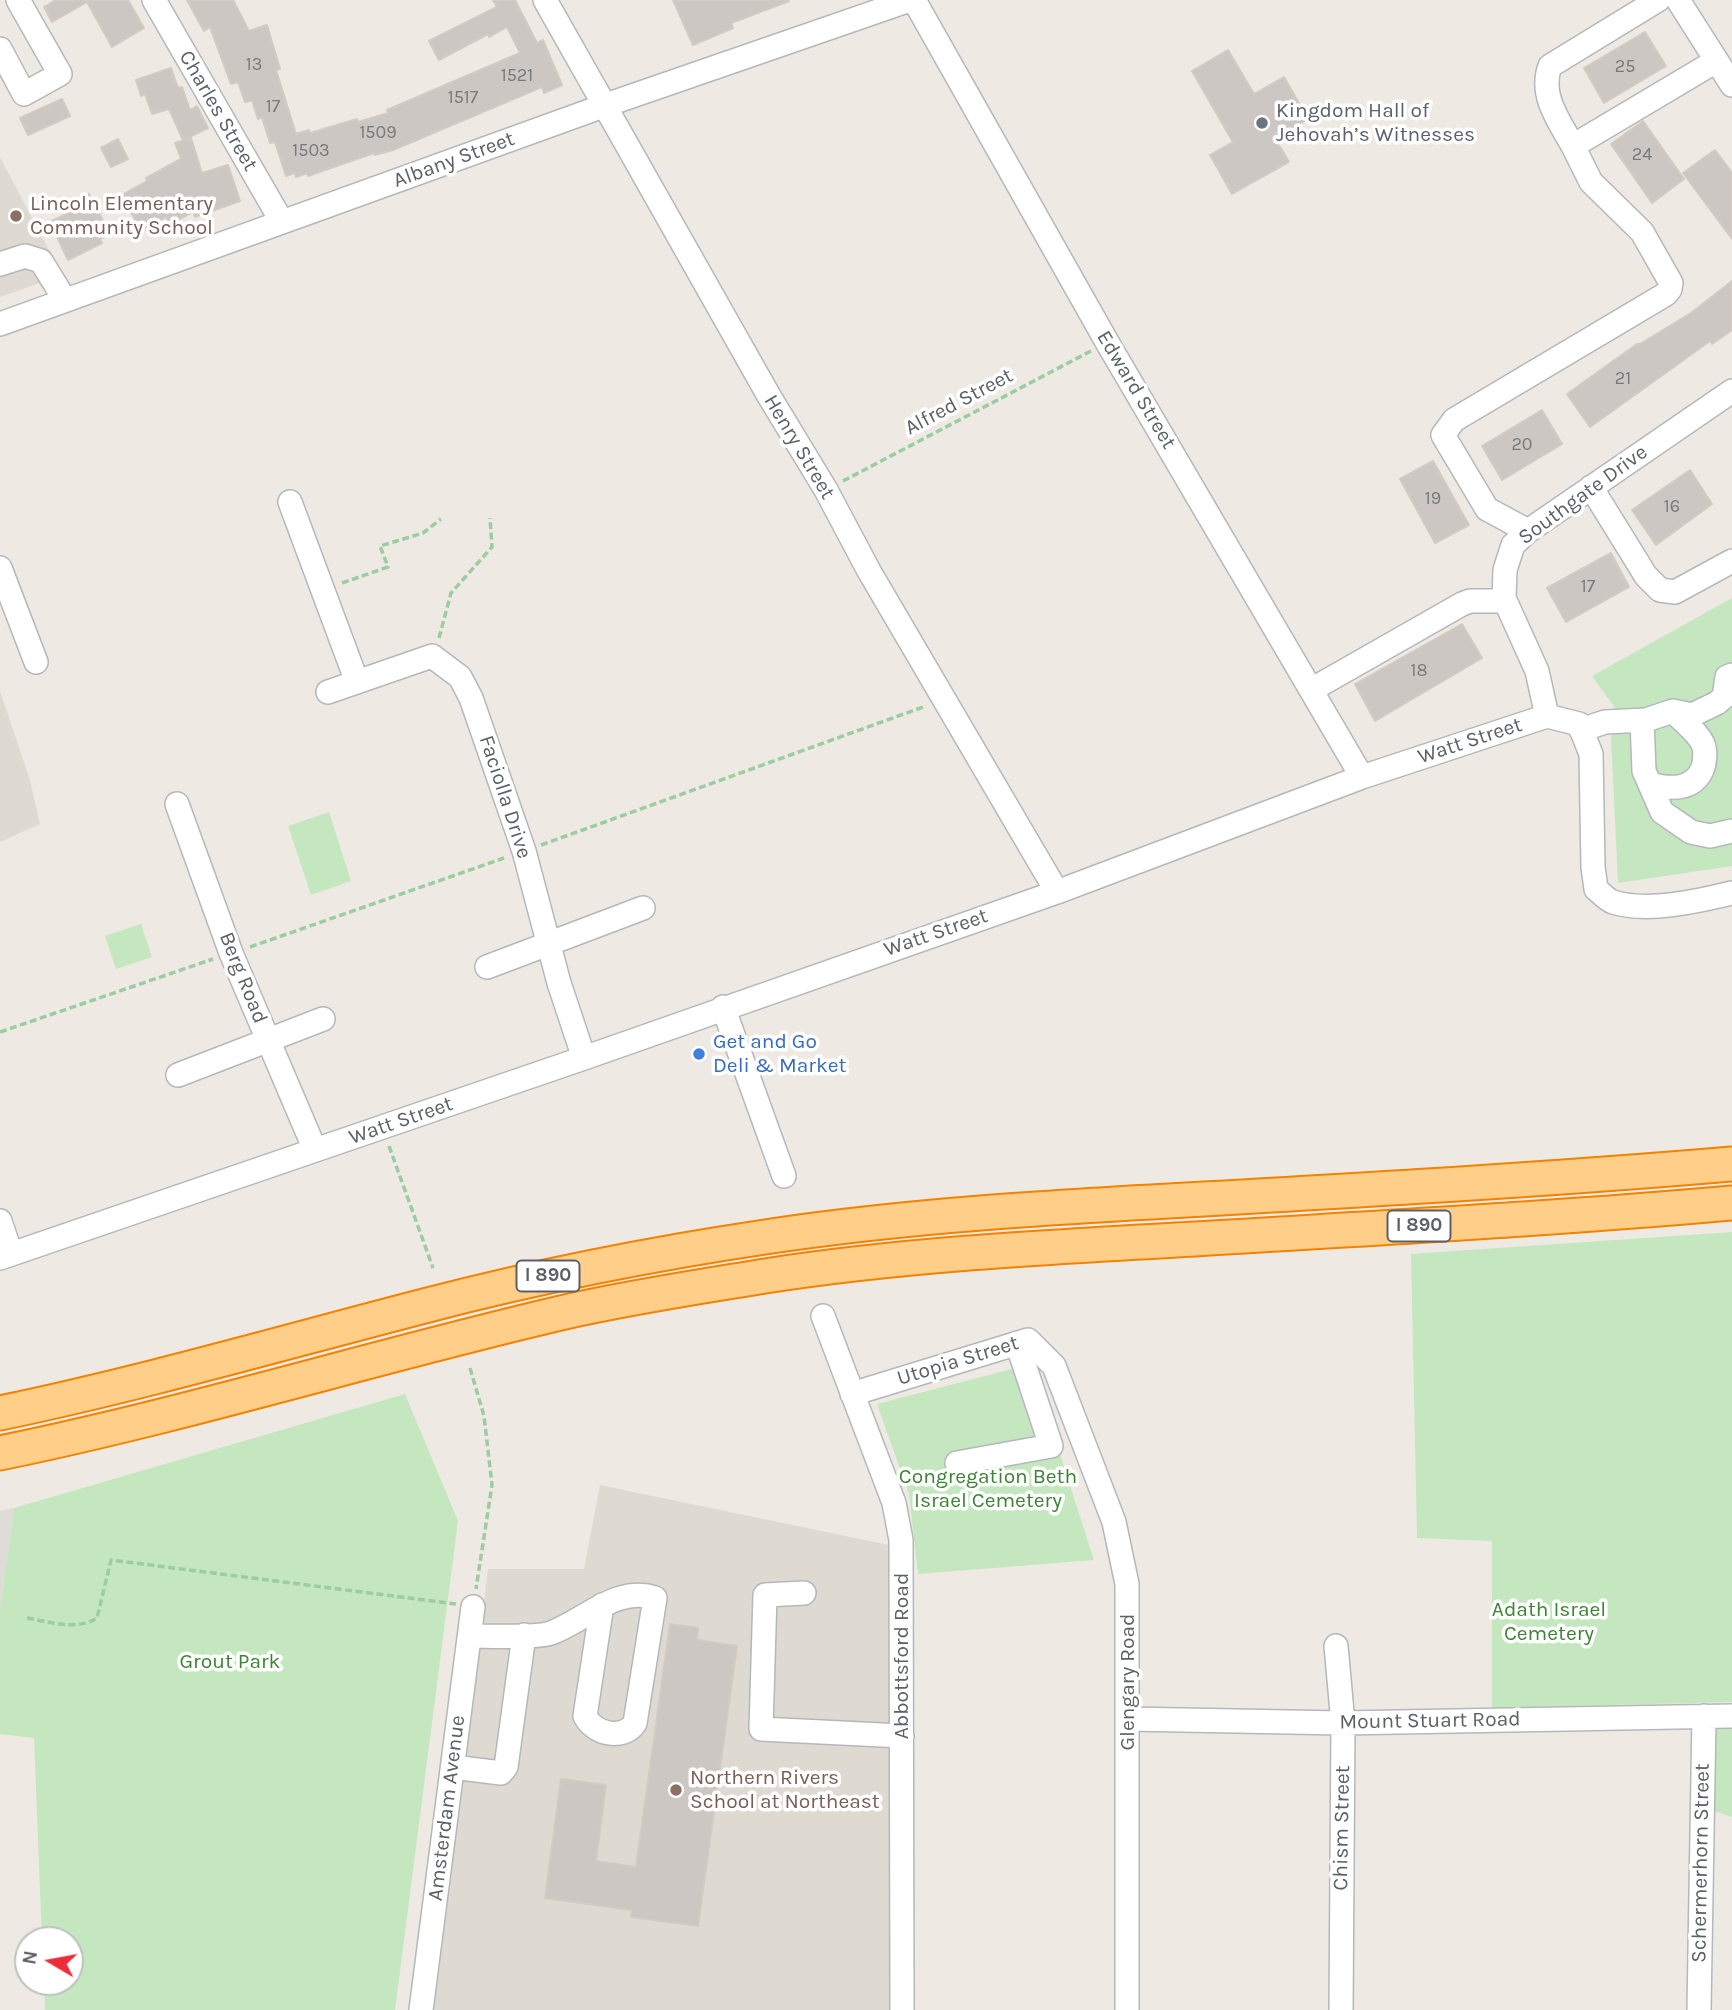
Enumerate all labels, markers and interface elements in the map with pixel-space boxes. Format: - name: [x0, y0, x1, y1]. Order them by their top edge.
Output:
- street label: Charles Street: [173, 46, 263, 176]
- house number: 13: [246, 54, 262, 76]
- house number: 25: [1615, 56, 1635, 78]
- house number: 1521: [501, 65, 533, 87]
- house number: 1517: [448, 87, 478, 109]
- house number: 17: [266, 96, 280, 118]
- place label: Kingdom Hall of Jehovah’s Witnesses: [1276, 98, 1475, 148]
- marker: Kingdom Hall of Jehovah’s Witnesses: [1254, 115, 1270, 131]
- house number: 1509: [359, 122, 397, 144]
- street label: Albany Street: [390, 126, 518, 194]
- house number: 1503: [292, 140, 330, 162]
- house number: 24: [1632, 144, 1652, 166]
- place label: Lincoln Elementary Community School: [30, 191, 213, 241]
- marker: Lincoln Elementary Community School: [8, 208, 24, 224]
- street label: Edward Street: [1091, 326, 1181, 454]
- street label: Alfred Street: [901, 363, 1017, 441]
- house number: 21: [1615, 368, 1631, 390]
- street label: Henry Street: [758, 390, 840, 504]
- house number: 20: [1511, 434, 1533, 456]
- street label: Southgate Drive: [1513, 440, 1653, 550]
- house number: 19: [1425, 488, 1441, 510]
- house number: 16: [1664, 496, 1680, 518]
- house number: 17: [1581, 576, 1595, 598]
- house number: 18: [1410, 660, 1428, 682]
- street label: Watt Street: [1415, 712, 1525, 770]
- street label: Faciolla Drive: [473, 732, 537, 862]
- street label: Watt Street: [881, 903, 991, 963]
- street label: Berg Road: [213, 929, 273, 1027]
- place label: Get and Go Deli & Market: [713, 1029, 846, 1079]
- marker: Get and Go Deli & Market: [691, 1046, 707, 1062]
- street label: Watt Street: [346, 1091, 456, 1151]
- road number: I 890: [1388, 1210, 1450, 1242]
- road number: I 890: [516, 1260, 580, 1292]
- street label: Utopia Street: [894, 1331, 1022, 1391]
- park label: Congregation Beth Israel Cemetery: [899, 1464, 1077, 1514]
- street label: Abbottsford Road: [889, 1573, 915, 1739]
- park label: Adath Israel Cemetery: [1492, 1597, 1606, 1647]
- street label: Glengary Road: [1115, 1614, 1141, 1750]
- park label: Grout Park: [180, 1649, 280, 1675]
- street label: Mount Stuart Road: [1339, 1707, 1521, 1735]
- street label: Amsterdam Avenue: [423, 1714, 471, 1902]
- street label: Schermerhorn Street: [1687, 1763, 1715, 1963]
- place label: Northern Rivers School at Northeast: [690, 1765, 880, 1815]
- street label: Chism Street: [1328, 1765, 1356, 1891]
- marker: Northern Rivers School at Northeast: [668, 1782, 684, 1798]
- north arrow: [14, 1926, 84, 1996]
- text: N: [18, 1949, 42, 1966]

